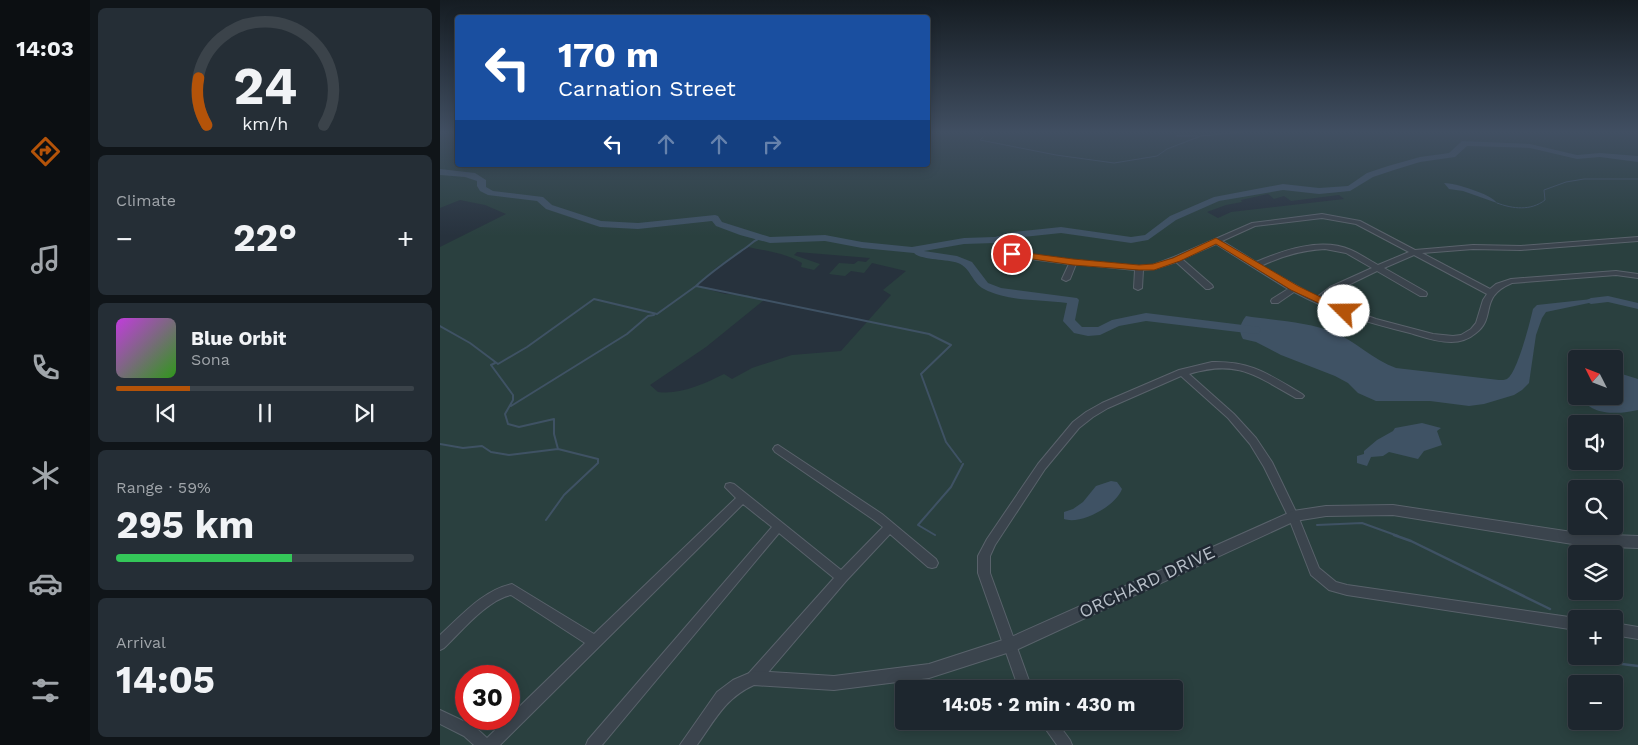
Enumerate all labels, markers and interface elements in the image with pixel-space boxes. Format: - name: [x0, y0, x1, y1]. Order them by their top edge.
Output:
- text: 170 m: [558, 34, 659, 76]
- icon: left: [475, 35, 540, 100]
- text: 14:03: [16, 36, 74, 61]
- text: 24: [233, 56, 297, 117]
- text: Carnation Street: [558, 76, 736, 101]
- text: km/h: [242, 113, 288, 134]
- icon: left: [599, 130, 627, 158]
- icon: ahead: [652, 130, 680, 158]
- icon: ahead: [705, 130, 733, 158]
- icon: right: [758, 130, 786, 158]
- icon: directions: [28, 134, 63, 169]
- text: Climate: [116, 191, 176, 210]
- text: 22°: [233, 216, 297, 260]
- text: −: [116, 222, 133, 255]
- text: +: [397, 222, 414, 255]
- pin: [991, 233, 1033, 275]
- icon: arrive: [998, 240, 1026, 268]
- icon: music: [28, 242, 63, 277]
- position arrow: [1317, 284, 1369, 336]
- text: Blue Orbit: [191, 327, 286, 350]
- icon: phone: [28, 350, 63, 385]
- text: Sona: [191, 350, 230, 369]
- north arrow: [1568, 350, 1622, 405]
- map controls: [1568, 350, 1623, 730]
- icon: previous: [152, 399, 180, 427]
- icon: pause: [251, 399, 279, 427]
- icon: next: [350, 399, 378, 427]
- button: sound: [1568, 415, 1623, 470]
- icon: climate: [28, 458, 63, 493]
- text: Range · 59%: [116, 478, 211, 497]
- button: search: [1568, 480, 1623, 535]
- text: 295 km: [116, 503, 254, 547]
- street label: ORCHARD DRIVE: [1076, 541, 1218, 622]
- button: layers: [1568, 545, 1623, 600]
- icon: car: [28, 566, 63, 601]
- button: +: [1568, 610, 1623, 665]
- text: Arrival: [116, 633, 166, 652]
- text: 14:05: [116, 658, 215, 702]
- speed limit sign: 30: [455, 665, 520, 730]
- icon: filters: [28, 673, 63, 708]
- button: −: [1568, 675, 1623, 730]
- text: 14:05 · 2 min · 430 m: [943, 693, 1135, 716]

